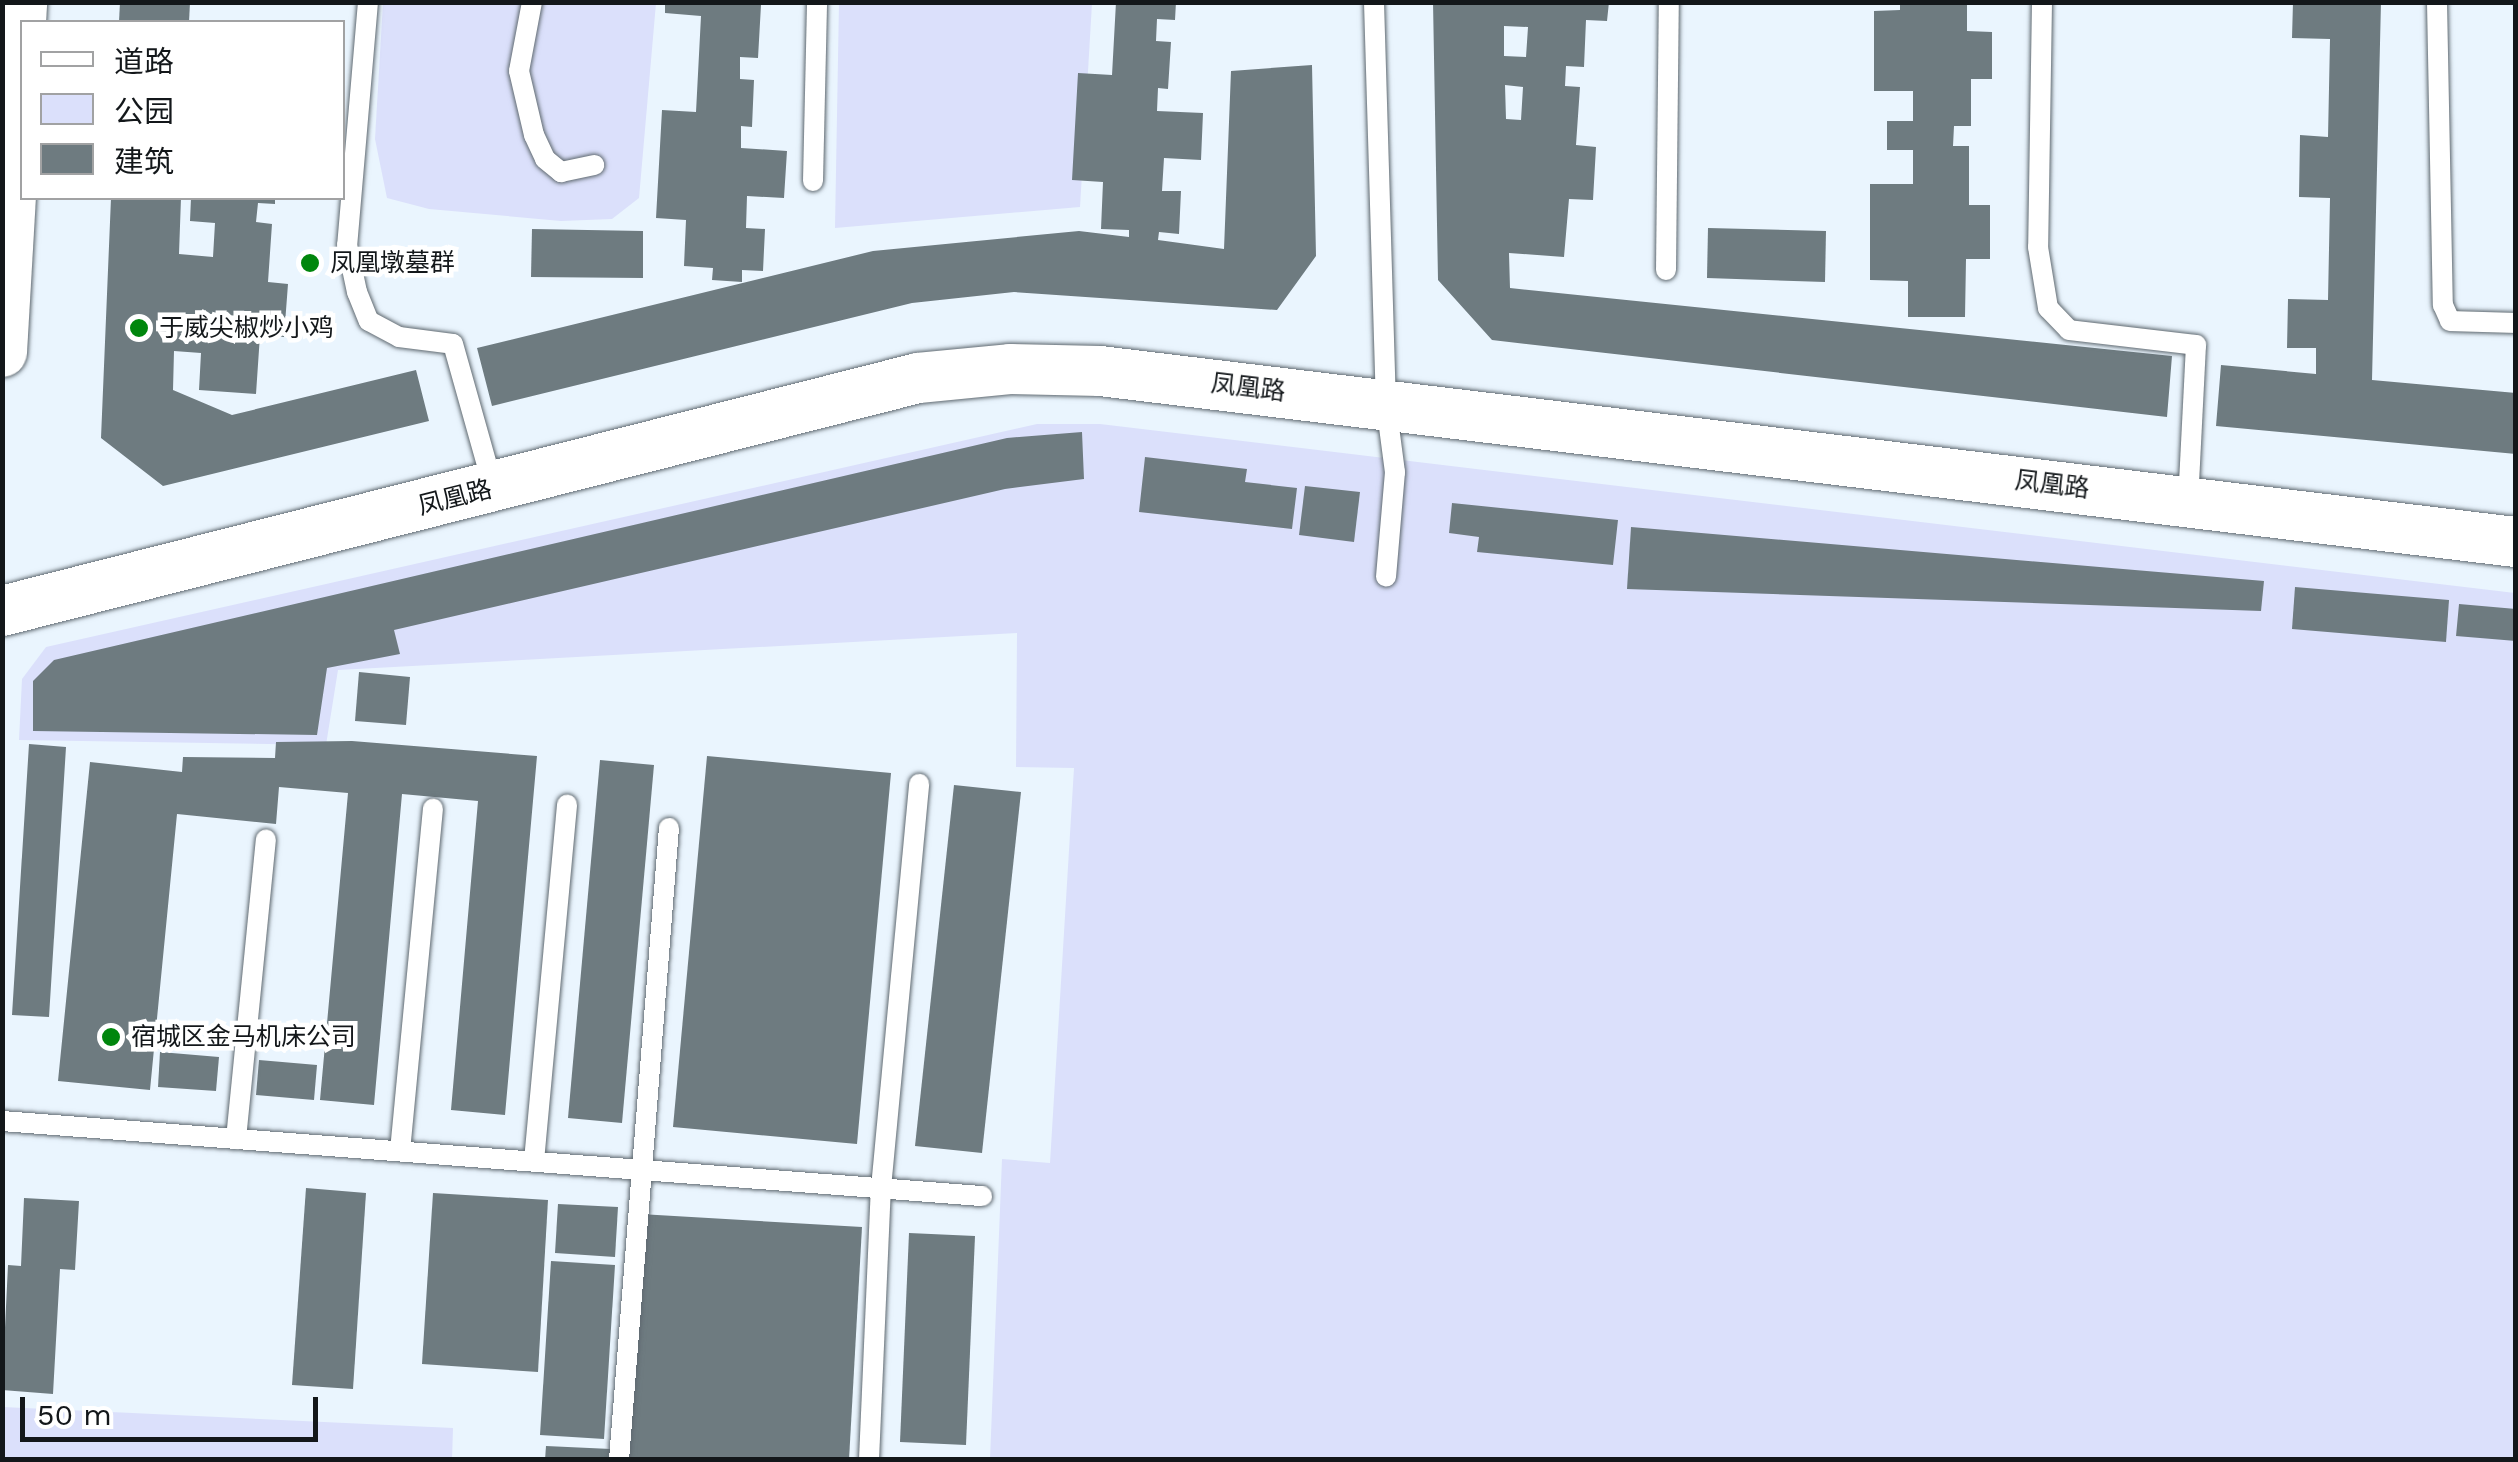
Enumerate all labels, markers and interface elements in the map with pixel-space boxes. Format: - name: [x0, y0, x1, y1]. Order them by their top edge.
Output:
- legend: [20, 20, 345, 200]
- text: 道路: [114, 44, 174, 79]
- text: 公园: [114, 94, 174, 129]
- text: 建筑: [114, 144, 174, 179]
- place label: 凤凰墩墓群: [330, 248, 455, 278]
- marker: 凤凰墩墓群: [299, 252, 321, 274]
- place label: 于威尖椒炒小鸡: [159, 313, 334, 343]
- marker: 于威尖椒炒小鸡: [128, 317, 150, 339]
- street label: 凤凰路: [1209, 369, 1287, 407]
- street label: 凤凰路: [2013, 466, 2091, 504]
- street label: 凤凰路: [415, 474, 495, 522]
- place label: 宿城区金马机床公司: [131, 1022, 356, 1052]
- marker: 宿城区金马机床公司: [100, 1026, 122, 1048]
- scale bar: [25, 1377, 322, 1439]
- text: 50 m: [37, 1397, 112, 1432]

